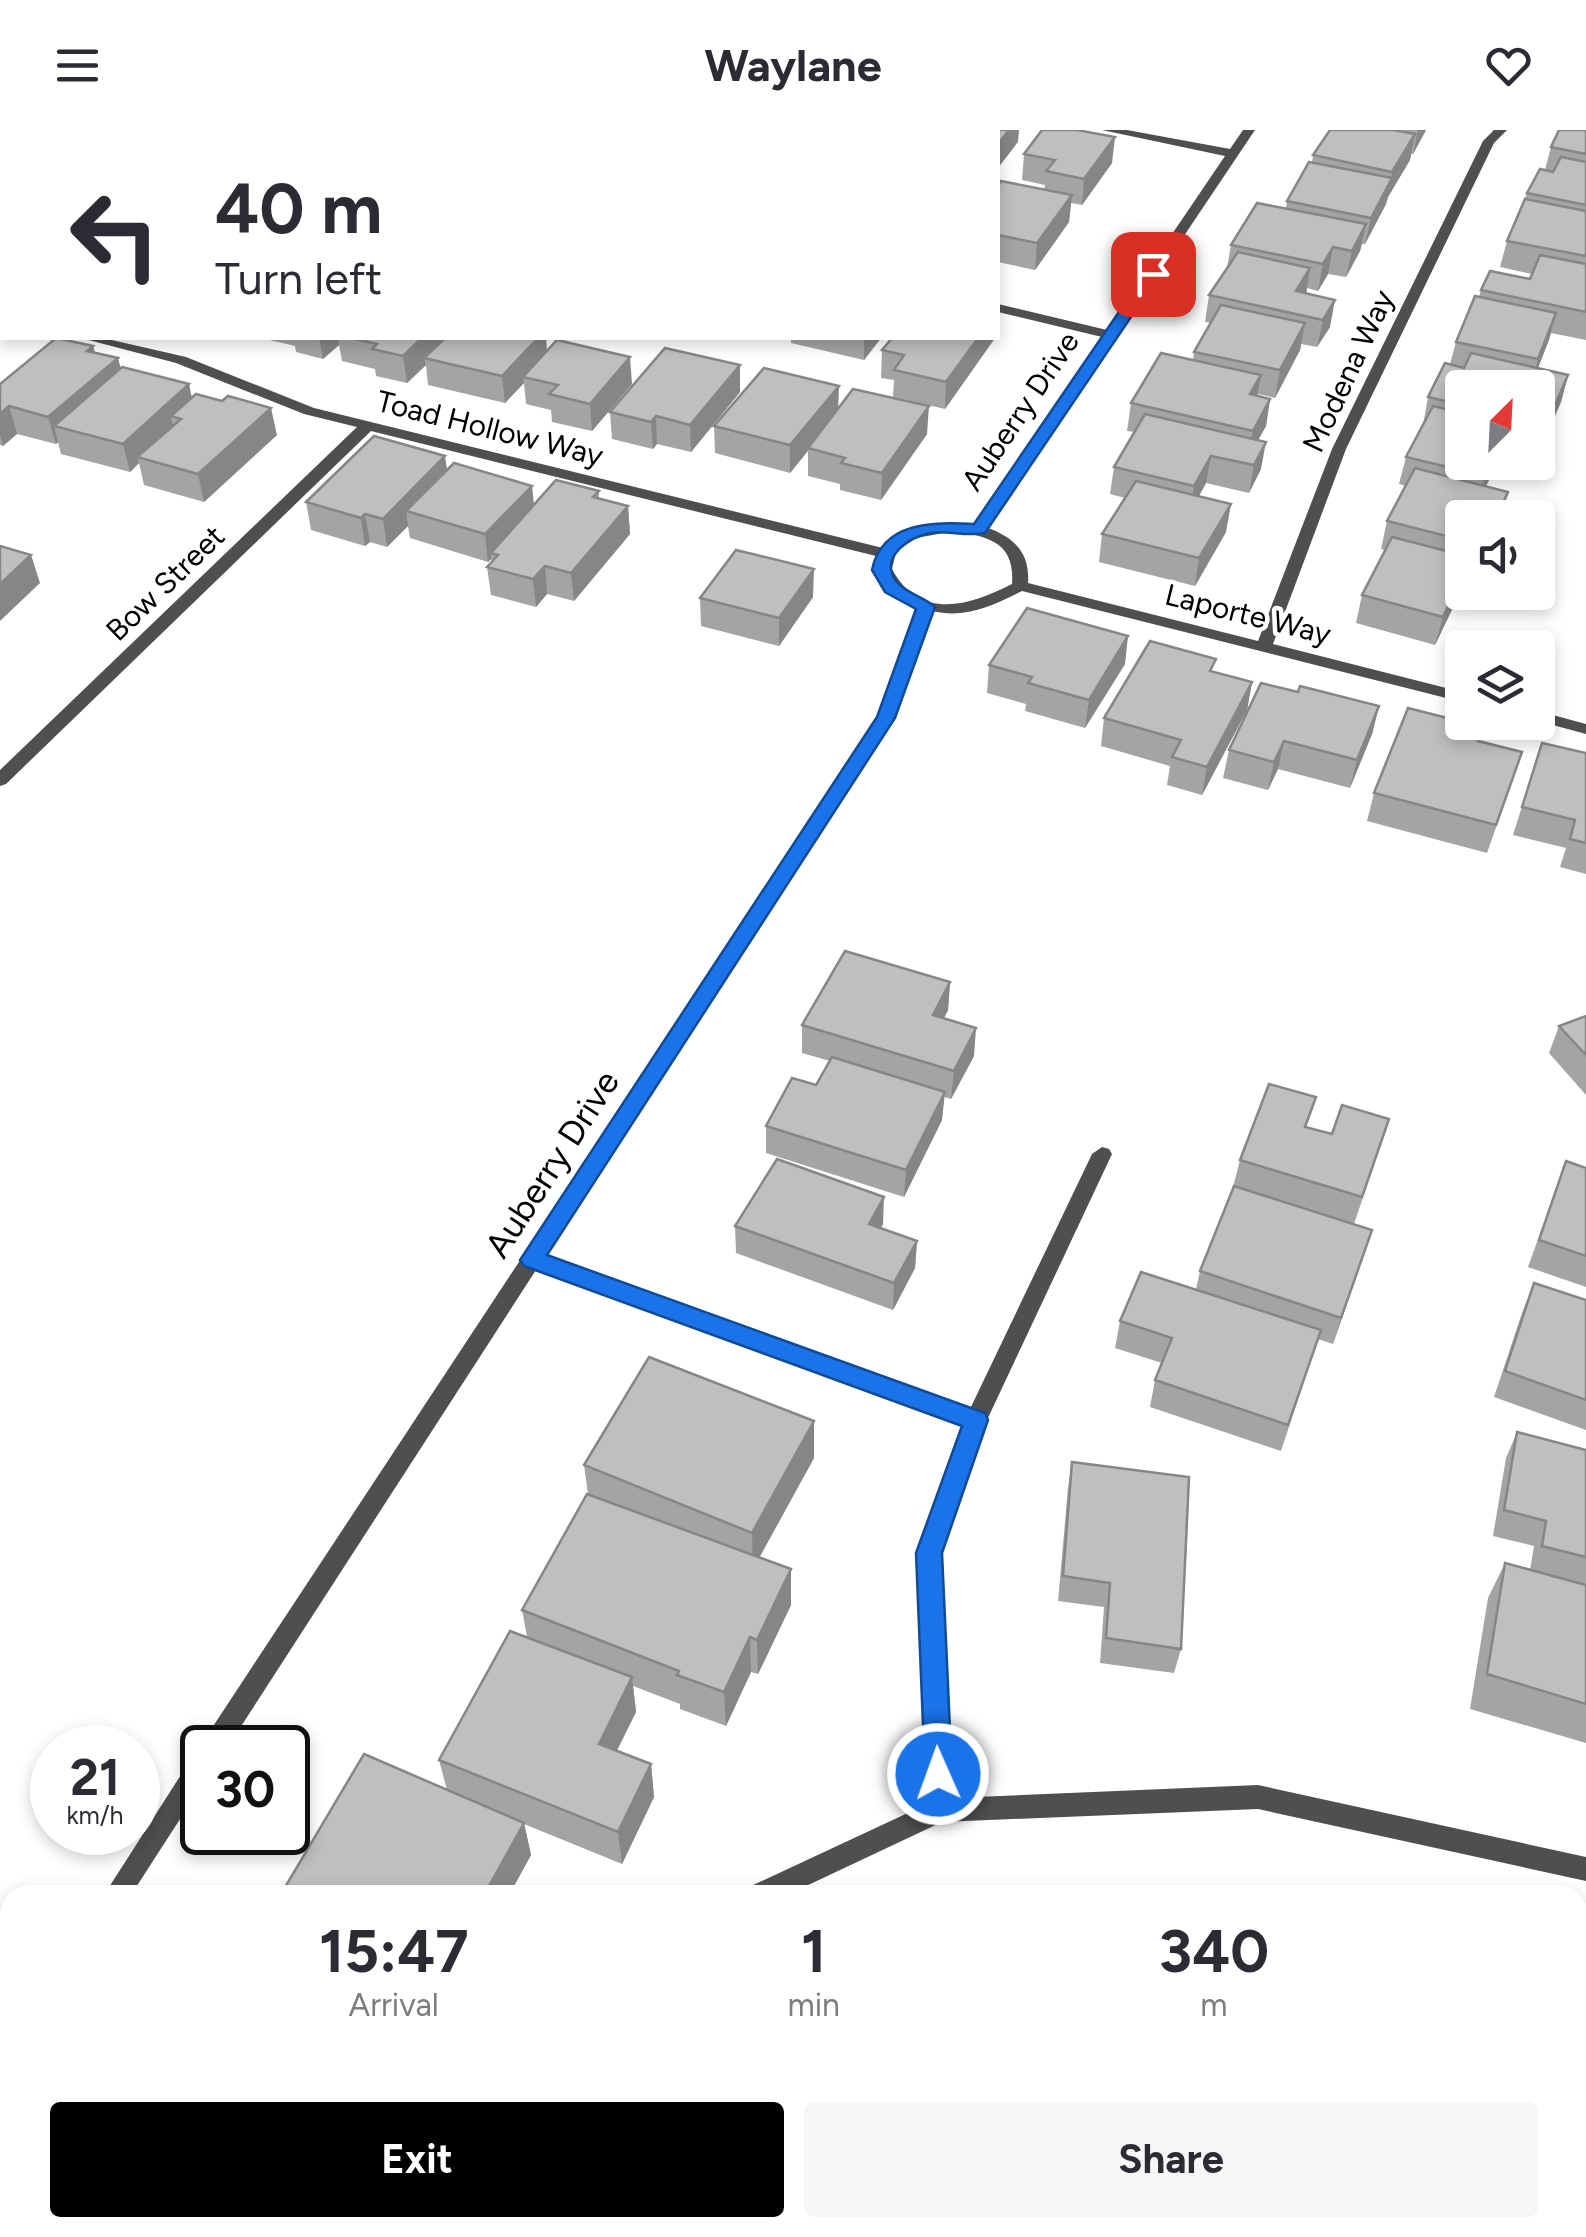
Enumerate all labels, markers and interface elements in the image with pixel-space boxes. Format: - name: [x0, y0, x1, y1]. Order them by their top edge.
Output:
- icon: menu: [50, 38, 105, 93]
- text: Waylane: [704, 38, 882, 92]
- icon: heart: [1481, 38, 1536, 93]
- text: 40 m: [215, 166, 382, 251]
- icon: left: [50, 170, 180, 300]
- pin: [1111, 232, 1196, 317]
- icon: arrive: [1126, 247, 1181, 302]
- text: Turn left: [215, 251, 382, 305]
- street label: Modena Way: [1294, 284, 1402, 458]
- street label: Auberry Drive: [953, 324, 1087, 498]
- north arrow: [1445, 370, 1555, 480]
- map controls: [1445, 370, 1555, 740]
- street label: Toad Hollow Way: [373, 382, 607, 474]
- button: sound: [1445, 500, 1555, 610]
- street label: Bow Street: [98, 518, 232, 648]
- street label: Laporte Way: [1161, 576, 1335, 653]
- button: layers: [1445, 630, 1555, 740]
- street label: Auberry Drive: [476, 1063, 628, 1265]
- position arrow: [886, 1722, 990, 1826]
- speed limit sign: 30: [180, 1725, 310, 1855]
- text: 21: [70, 1747, 120, 1808]
- text: km/h: [66, 1800, 124, 1830]
- text: 15:47: [319, 1915, 469, 1987]
- text: 1: [801, 1915, 826, 1987]
- text: 340: [1159, 1915, 1269, 1987]
- text: Arrival: [349, 1986, 439, 2024]
- text: min: [787, 1986, 840, 2024]
- text: m: [1200, 1986, 1228, 2024]
- button: Exit: [50, 2102, 784, 2217]
- button: Share: [804, 2102, 1538, 2217]

